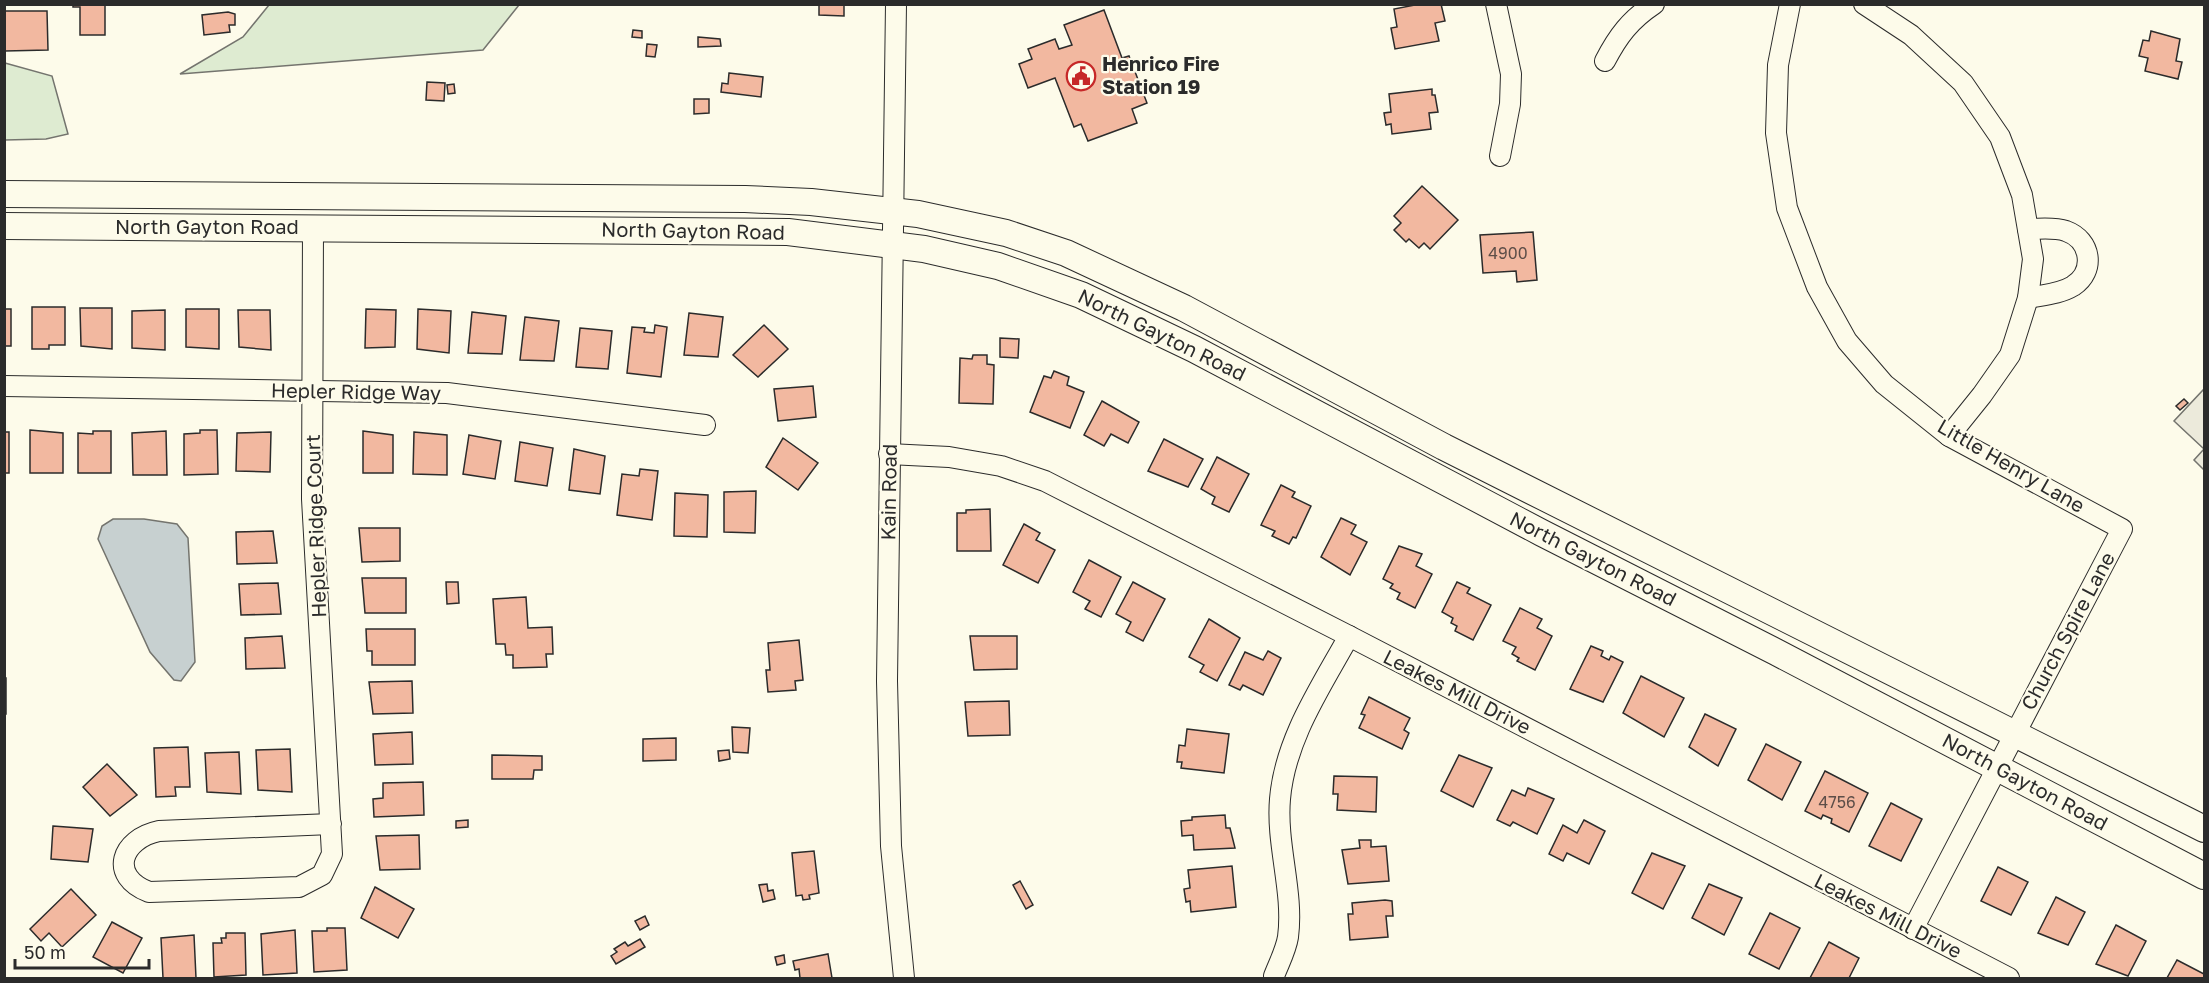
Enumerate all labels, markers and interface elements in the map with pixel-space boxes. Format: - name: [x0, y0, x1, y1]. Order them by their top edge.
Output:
- place label: Henrico Fire Station 19: [1102, 51, 1220, 98]
- public building icon: Henrico Fire Station 19: [1065, 60, 1097, 92]
- street label: North Gayton Road: [115, 214, 299, 238]
- street label: North Gayton Road: [601, 216, 785, 244]
- house number: 4900: [1488, 243, 1528, 263]
- street label: North Gayton Road: [1075, 283, 1250, 385]
- street label: Hepler Ridge Way: [271, 378, 441, 404]
- street label: Little Henry Lane: [1934, 413, 2089, 517]
- street label: Hepler Ridge Court: [300, 434, 330, 618]
- street label: Kain Road: [875, 443, 901, 540]
- street label: North Gayton Road: [1506, 506, 1681, 611]
- street label: Church Spire Lane: [2015, 548, 2119, 714]
- street label: Leakes Mill Drive: [1380, 644, 1535, 739]
- street label: North Gayton Road: [1939, 727, 2112, 835]
- house number: 4756: [1818, 792, 1856, 812]
- street label: Leakes Mill Drive: [1811, 868, 1966, 963]
- scale bar: [15, 932, 148, 970]
- text: 50 m: [24, 941, 66, 963]

